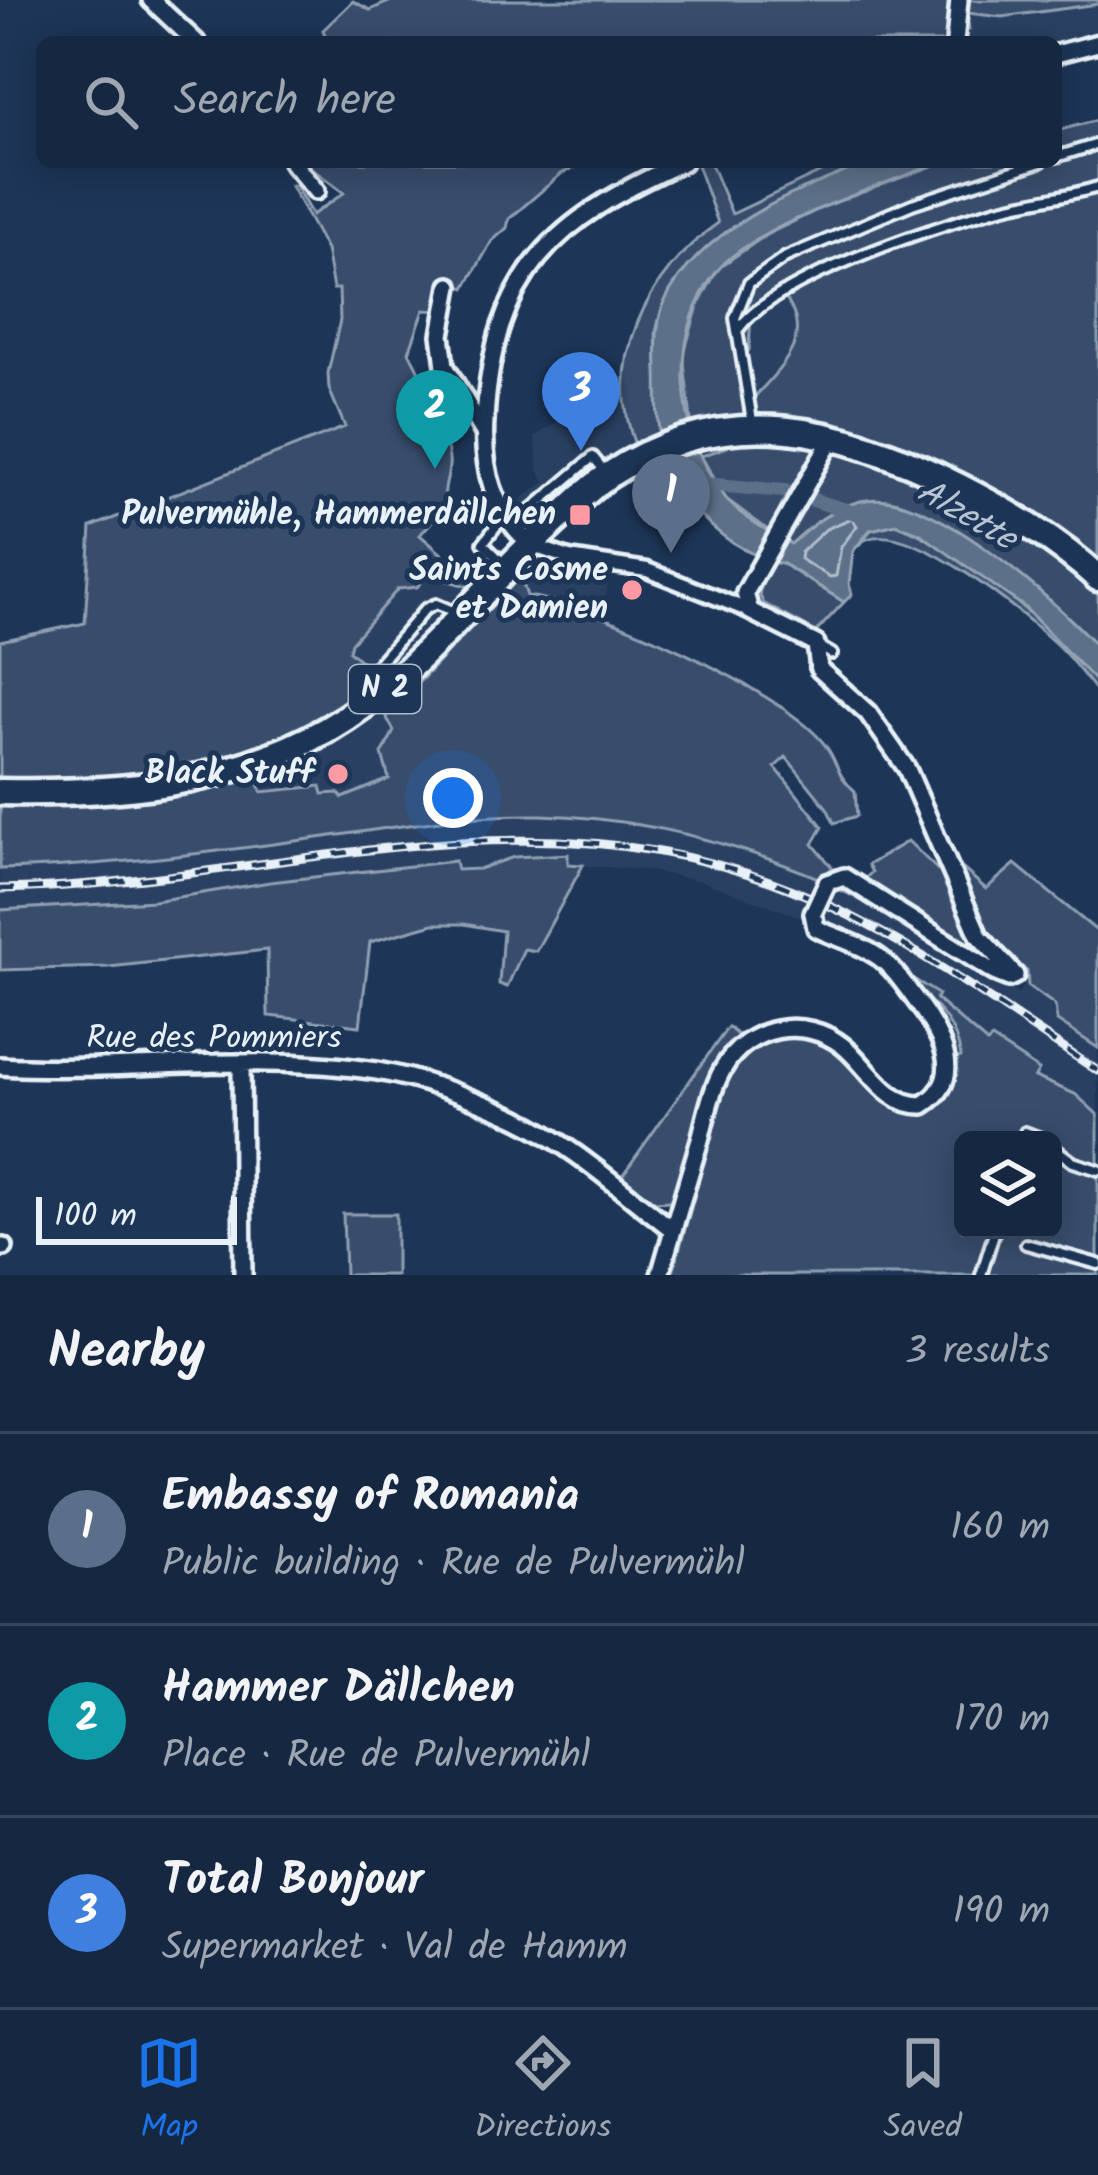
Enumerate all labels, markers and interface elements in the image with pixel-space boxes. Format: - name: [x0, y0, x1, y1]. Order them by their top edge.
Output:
- search box: [36, 36, 1062, 168]
- text: Search here: [174, 66, 396, 138]
- icon: search: [78, 69, 144, 135]
- pin: 3: [542, 352, 620, 451]
- pin: 2: [396, 370, 474, 469]
- pin: 1: [632, 454, 710, 553]
- water label: Alzette: [905, 465, 1030, 569]
- place label: Pulvermühle, Hammerdällchen: [121, 489, 556, 542]
- marker: Pulvermühle, Hammerdällchen: [567, 502, 593, 528]
- place label: Saints Cosme et Damien: [409, 545, 608, 636]
- marker: Saints Cosme et Damien: [619, 577, 645, 603]
- road number: N 2: [349, 665, 421, 713]
- place label: Black Stuff: [145, 748, 317, 801]
- marker: Black Stuff: [325, 761, 351, 787]
- your location: [423, 768, 483, 828]
- street label: Rue des Pommiers: [87, 1013, 341, 1066]
- map controls: [954, 1131, 1062, 1239]
- button: layers: [954, 1131, 1062, 1239]
- scale bar: [36, 1191, 237, 1244]
- text: 100 m: [54, 1191, 137, 1244]
- text: Nearby: [48, 1313, 205, 1394]
- text: 3 results: [905, 1322, 1050, 1384]
- text: Embassy of Romania: [162, 1462, 579, 1534]
- text: 1: [81, 1498, 93, 1560]
- text: 160 m: [950, 1498, 1050, 1560]
- text: Public building · Rue de Pulvermühl: [162, 1534, 745, 1596]
- text: Hammer Dällchen: [162, 1654, 515, 1726]
- text: 2: [76, 1690, 98, 1752]
- text: 170 m: [954, 1690, 1050, 1752]
- text: Place · Rue de Pulvermühl: [162, 1726, 590, 1788]
- text: Total Bonjour: [162, 1846, 423, 1918]
- text: 3: [76, 1882, 98, 1944]
- text: 190 m: [953, 1882, 1050, 1944]
- text: Supermarket · Val de Hamm: [162, 1918, 628, 1980]
- tab: Map: [136, 2030, 202, 2155]
- tab: Directions: [474, 2030, 611, 2155]
- tab: Saved: [884, 2030, 962, 2155]

